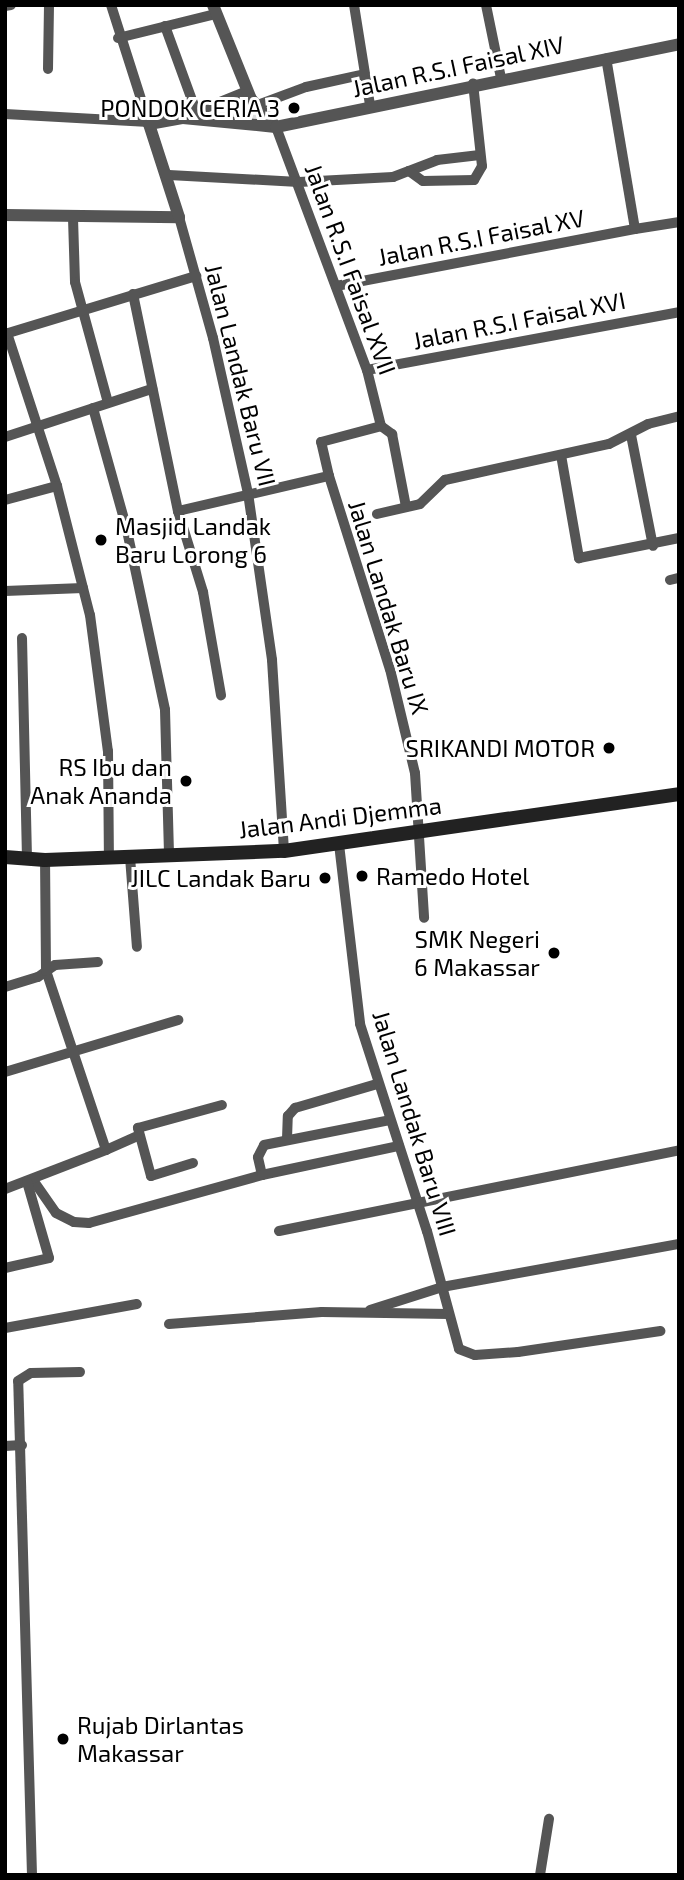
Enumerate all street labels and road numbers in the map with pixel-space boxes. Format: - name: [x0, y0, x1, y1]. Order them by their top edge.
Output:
- street label: Jalan R.S.I Faisal XIV: [349, 29, 567, 103]
- street label: Jalan R.S.I Faisal XVII: [299, 159, 403, 379]
- street label: Jalan R.S.I Faisal XV: [375, 203, 587, 271]
- street label: Jalan Landak Baru VII: [199, 261, 283, 489]
- street label: Jalan R.S.I Faisal XVI: [410, 285, 628, 355]
- street label: Jalan Landak Baru IX: [343, 496, 435, 718]
- street label: Jalan Andi Djemma: [237, 790, 443, 844]
- street label: Jalan Landak Baru VIII: [367, 1006, 463, 1240]

